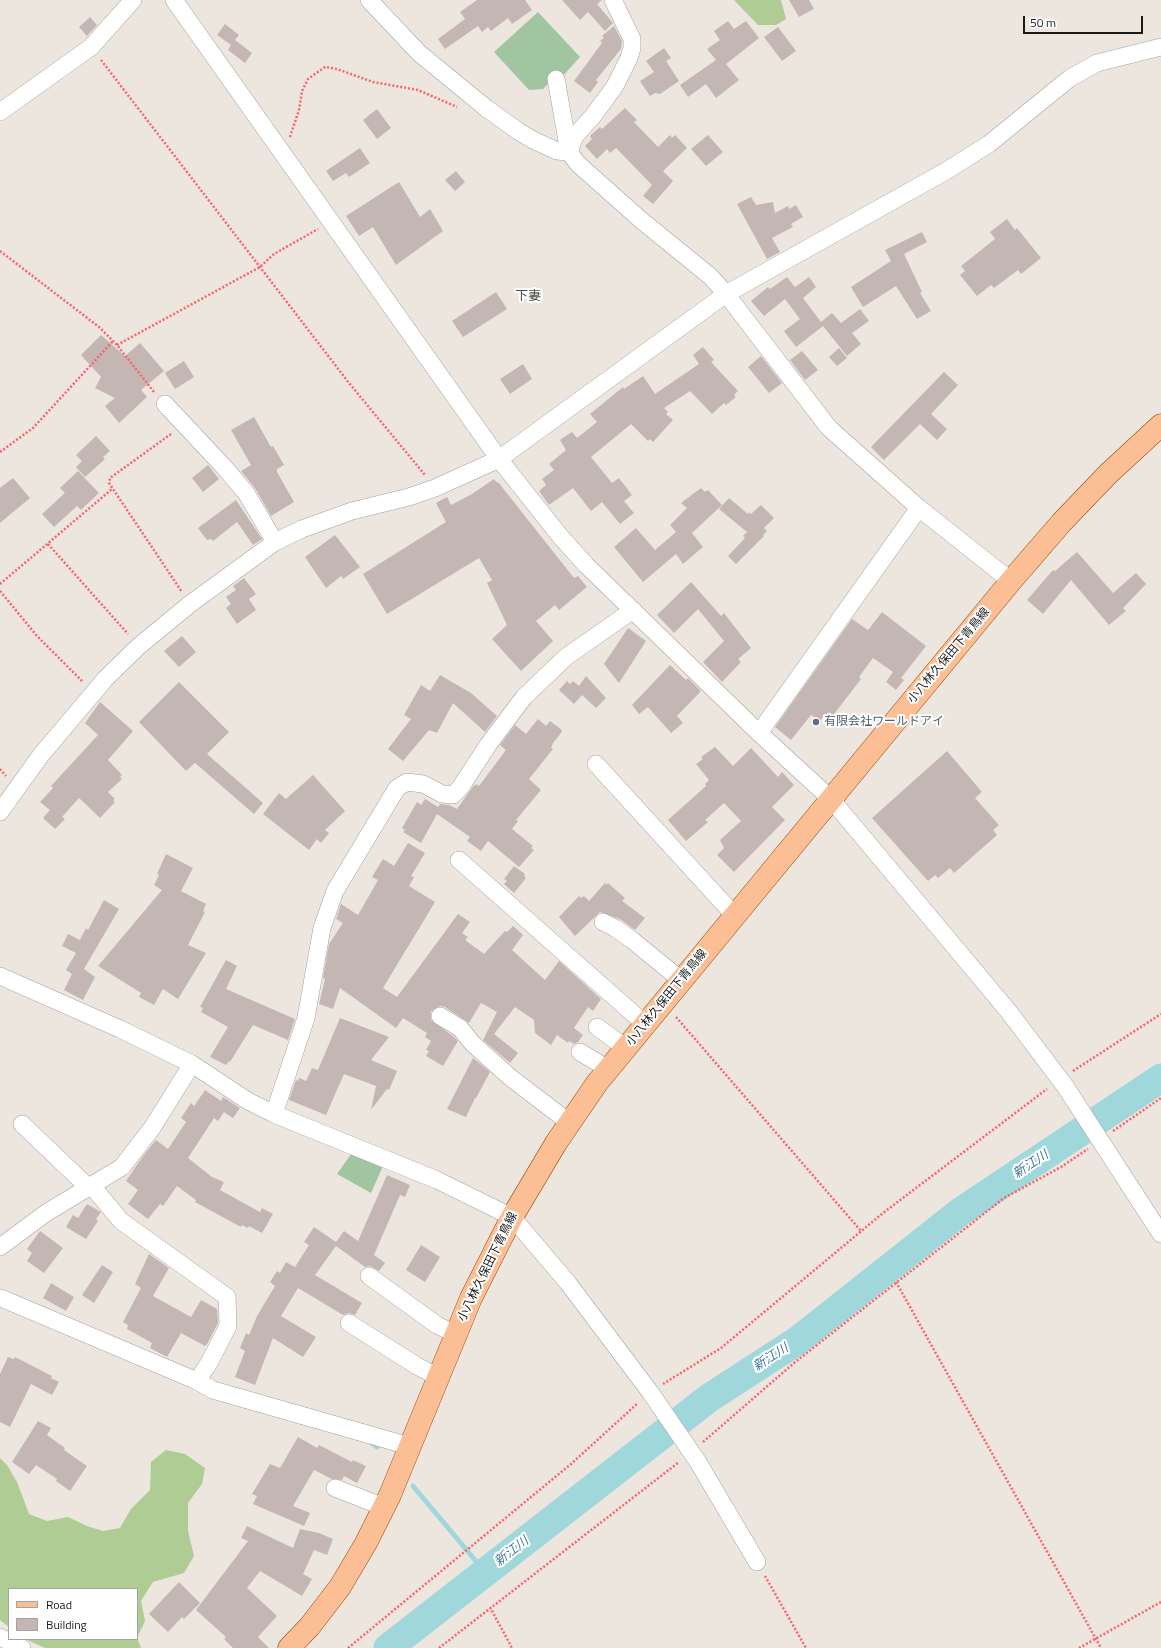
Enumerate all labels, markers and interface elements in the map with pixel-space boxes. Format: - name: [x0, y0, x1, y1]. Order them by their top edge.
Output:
- scale bar: [1025, 8, 1145, 34]
- text: 50 m: [1030, 13, 1056, 32]
- district label: 下妻: [515, 289, 541, 305]
- street label: 小八林久保田下青鳥線: [905, 605, 993, 707]
- place label: 有限会社ワールドアイ: [824, 715, 944, 729]
- marker: 有限会社ワールドアイ: [811, 717, 821, 727]
- street label: 小八林久保田下青鳥線: [624, 947, 710, 1049]
- water label: 新江川: [1010, 1148, 1052, 1182]
- street label: 小八林久保田下青鳥線: [455, 1210, 521, 1324]
- water label: 新江川: [750, 1341, 792, 1375]
- water label: 新江川: [492, 1534, 532, 1570]
- legend: [8, 1588, 138, 1640]
- text: Road: [46, 1595, 72, 1614]
- text: Building: [46, 1615, 87, 1634]

